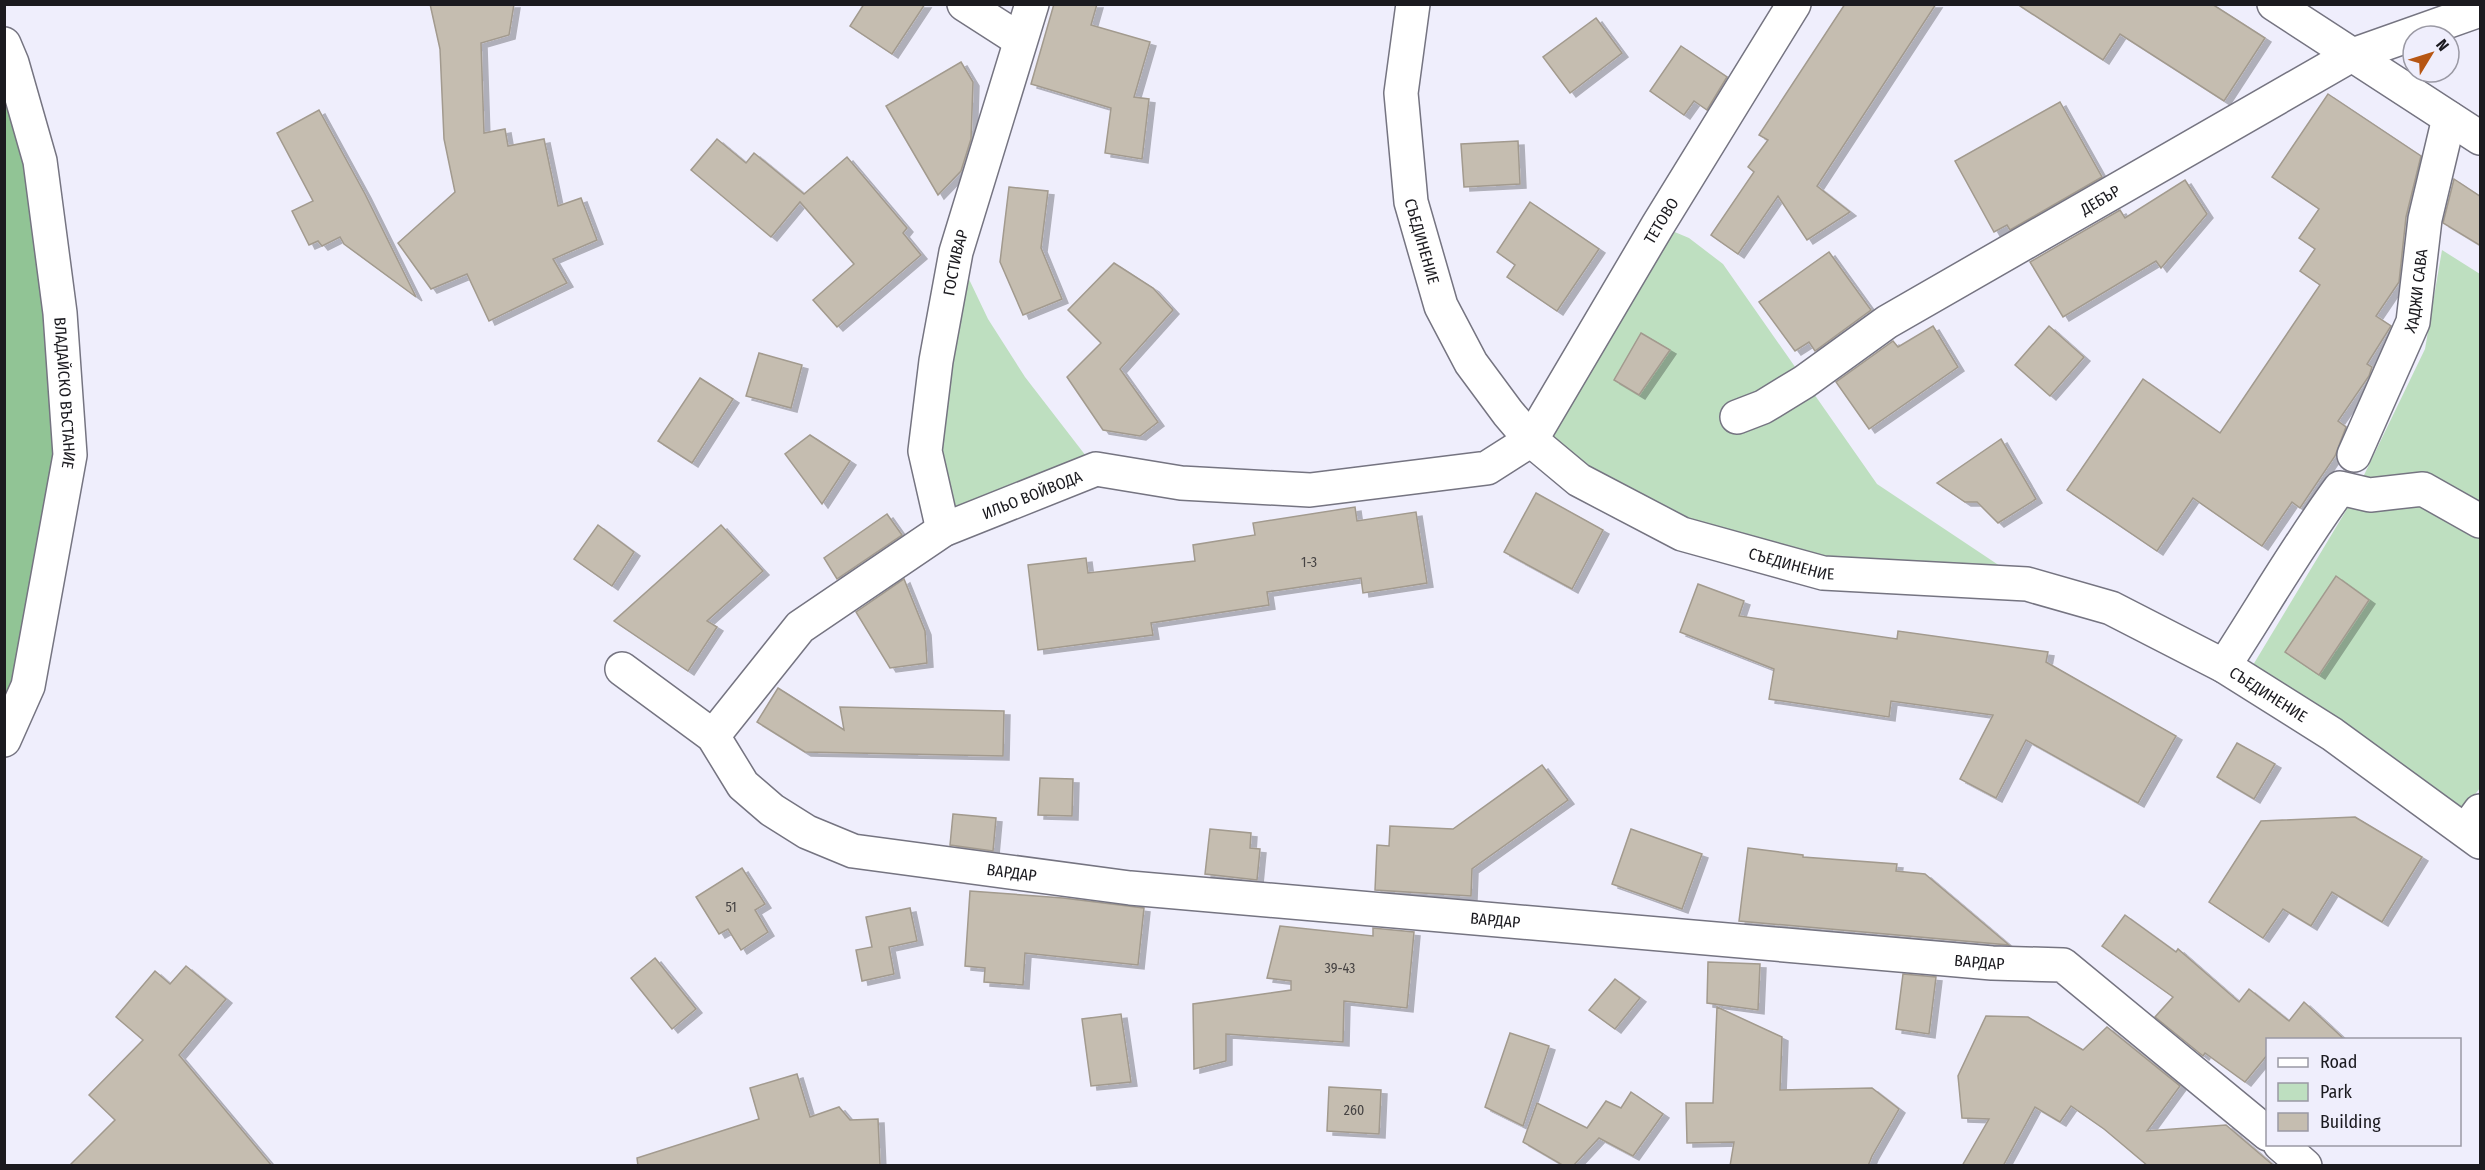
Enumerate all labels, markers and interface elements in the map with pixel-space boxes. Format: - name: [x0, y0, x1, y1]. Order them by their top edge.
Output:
- north arrow: [2401, 24, 2461, 84]
- text: N: [2432, 35, 2453, 55]
- street label: ДЕБЪР: [2076, 181, 2123, 219]
- street label: ТЕТОВО: [1640, 194, 1683, 247]
- street label: СЪЕДИНЕНИЕ: [1400, 196, 1443, 286]
- street label: ГОСТИВАР: [939, 227, 972, 297]
- street label: ХАДЖИ САВА: [2400, 247, 2432, 336]
- street label: ВЛАДАЙСКО ВЪСТАНИЕ: [50, 316, 79, 470]
- street label: ИЛЬО ВОЙВОДА: [979, 466, 1085, 523]
- street label: СЪЕДИНЕНИЕ: [1746, 544, 1835, 584]
- house number: 1-3: [1301, 554, 1317, 571]
- street label: СЪЕДИНЕНИЕ: [2226, 663, 2311, 726]
- street label: ВАРДАР: [985, 860, 1038, 885]
- house number: 51: [725, 899, 737, 916]
- street label: ВАРДАР: [1469, 909, 1521, 932]
- street label: ВАРДАР: [1954, 951, 2005, 973]
- house number: 39-43: [1325, 960, 1355, 977]
- legend: [2266, 1038, 2461, 1146]
- text: Road: [2320, 1051, 2357, 1073]
- text: Park: [2320, 1081, 2353, 1103]
- house number: 260: [1344, 1102, 1364, 1119]
- text: Building: [2320, 1111, 2381, 1133]

